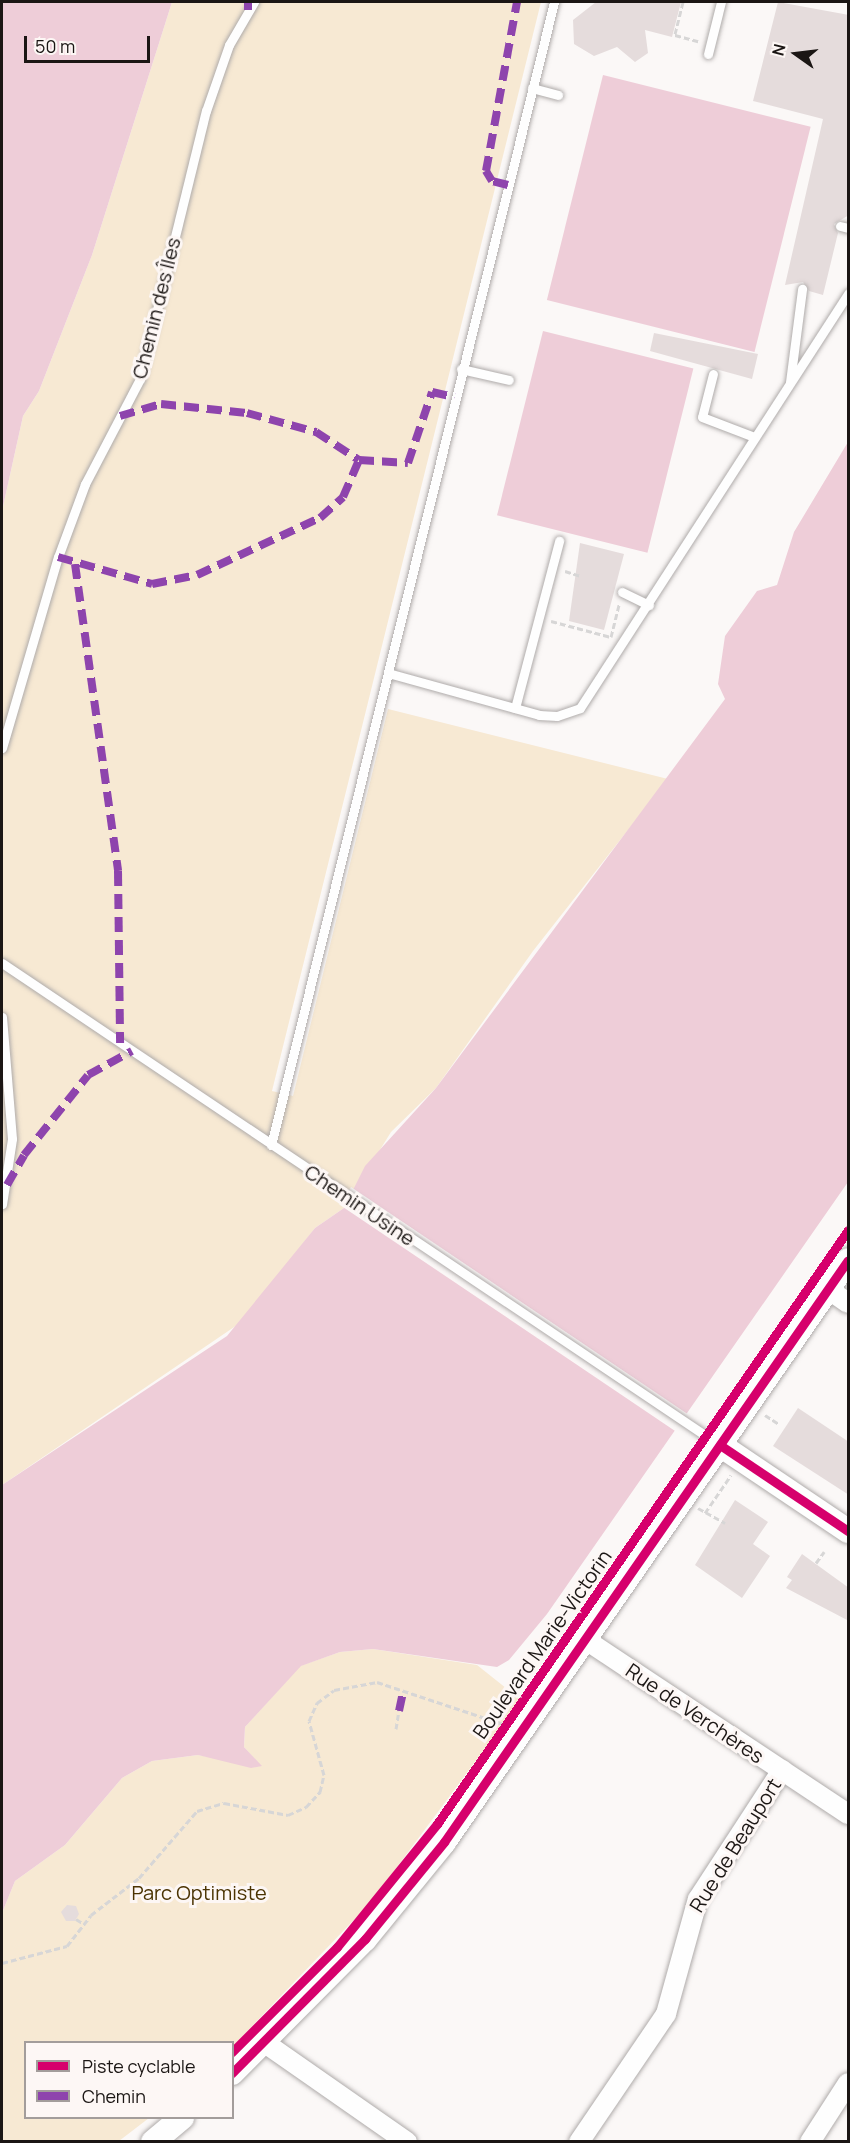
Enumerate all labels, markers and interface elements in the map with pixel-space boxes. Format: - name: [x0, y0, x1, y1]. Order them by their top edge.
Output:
- scale bar: [27, 24, 153, 62]
- north arrow: [766, 24, 826, 84]
- text: 50 m: [35, 34, 75, 58]
- text: N: [766, 41, 791, 58]
- street label: Chemin des Îles: [127, 235, 185, 381]
- street label: Chemin Usine: [300, 1159, 420, 1251]
- street label: Boulevard Marie-Victorin: [468, 1545, 616, 1743]
- street label: Rue de Verchères: [621, 1658, 769, 1768]
- street label: Rue de Beauport: [684, 1774, 786, 1916]
- park label: Parc Optimiste: [131, 1880, 267, 1904]
- legend: [24, 2041, 234, 2119]
- text: Piste cyclable: [82, 2054, 196, 2078]
- text: Chemin: [82, 2084, 146, 2108]

